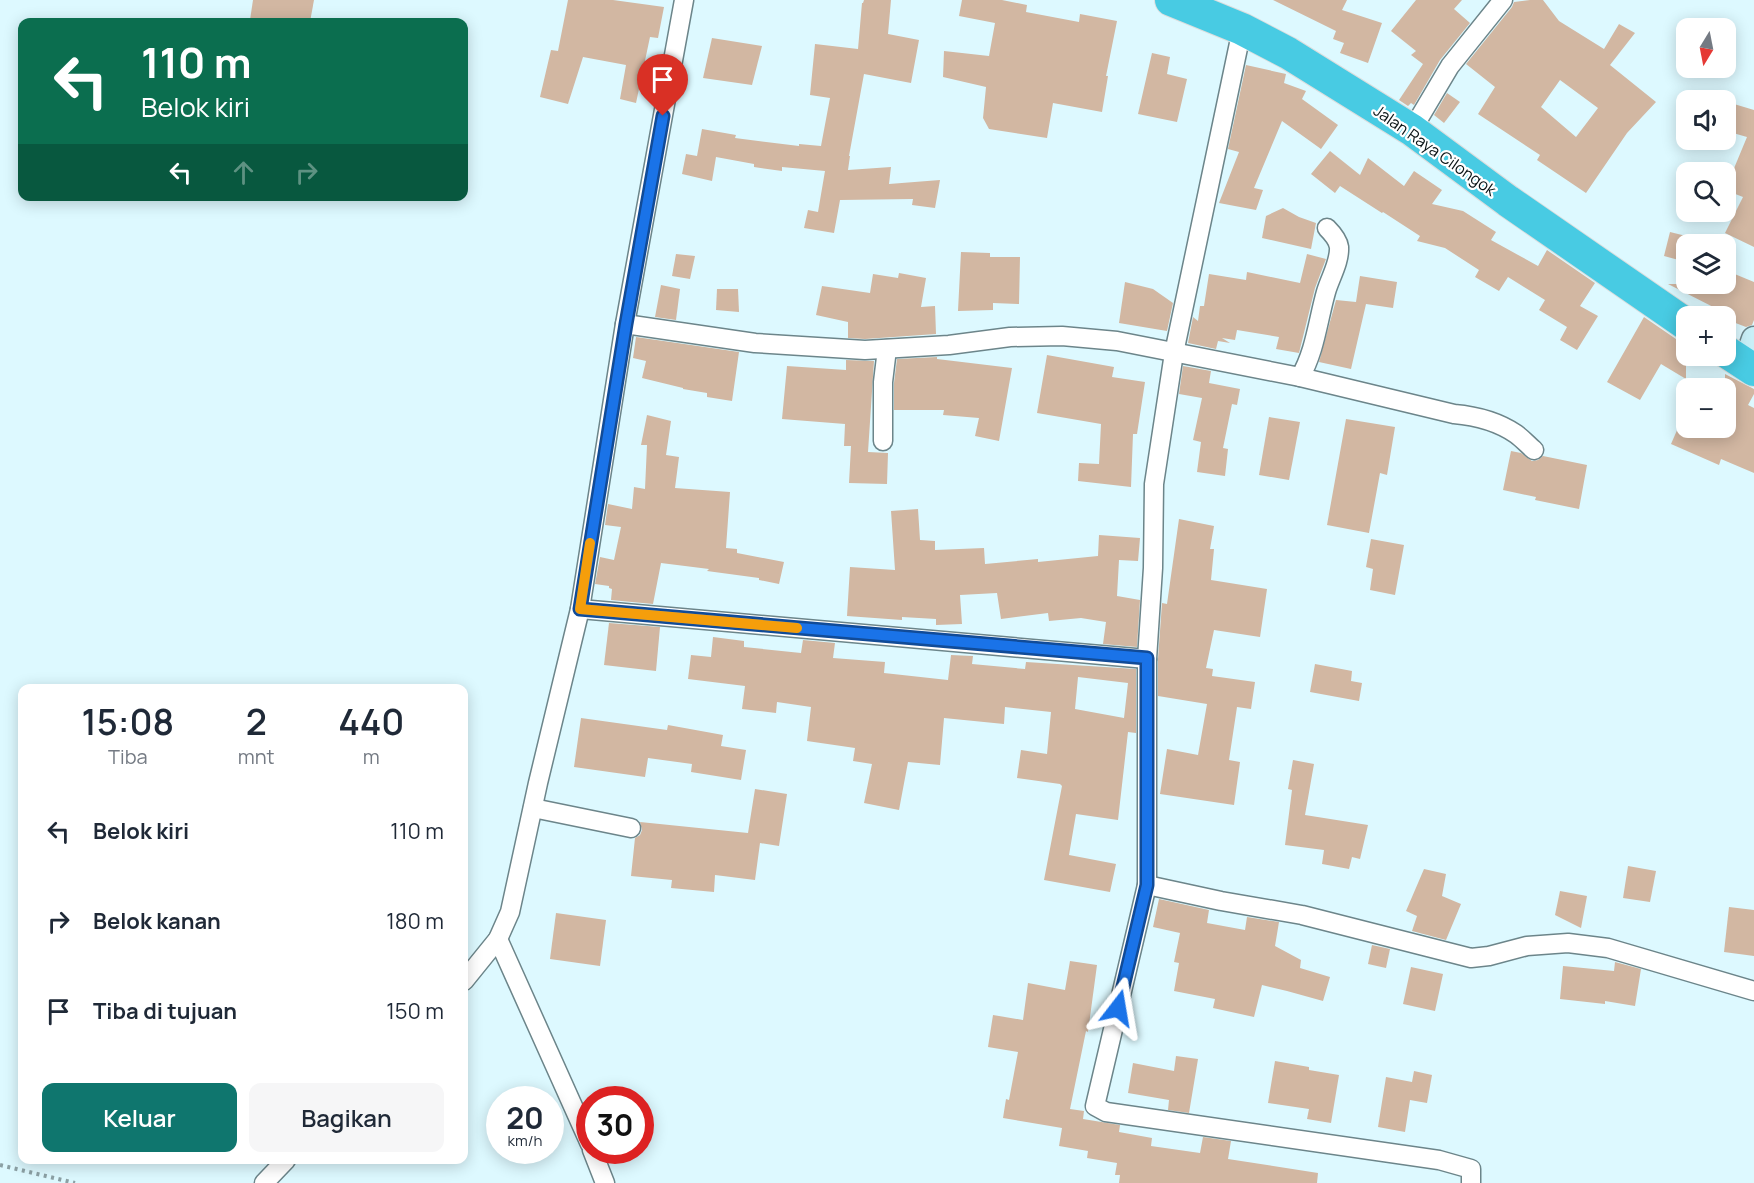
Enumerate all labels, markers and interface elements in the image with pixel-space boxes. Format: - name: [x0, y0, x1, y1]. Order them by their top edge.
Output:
- north arrow: [1676, 18, 1736, 78]
- map controls: [1676, 18, 1736, 438]
- text: 110 m: [141, 33, 252, 91]
- icon: left: [42, 42, 120, 120]
- pin: [637, 54, 688, 116]
- icon: arrive: [646, 63, 679, 96]
- text: Belok kiri: [141, 88, 250, 125]
- button: sound: [1676, 90, 1736, 150]
- street label: Jalan Raya Cilongok: [1369, 99, 1502, 201]
- icon: left: [164, 156, 197, 189]
- icon: ahead: [227, 156, 260, 189]
- icon: right: [290, 156, 323, 189]
- button: search: [1676, 162, 1736, 222]
- button: layers: [1676, 234, 1736, 294]
- button: +: [1676, 306, 1736, 366]
- button: −: [1676, 378, 1736, 438]
- text: 15:08: [82, 697, 174, 746]
- text: 2: [246, 697, 267, 746]
- text: 440: [338, 697, 404, 746]
- text: Tiba: [108, 743, 148, 770]
- text: mnt: [238, 743, 275, 770]
- text: m: [363, 743, 380, 770]
- icon: left: [42, 815, 75, 848]
- text: Belok kiri: [93, 816, 189, 846]
- text: 110 m: [390, 816, 444, 846]
- icon: right: [42, 905, 75, 938]
- text: Belok kanan: [93, 906, 221, 936]
- text: 180 m: [386, 906, 444, 936]
- position arrow: [1086, 976, 1150, 1040]
- icon: arrive: [42, 995, 75, 1028]
- text: Tiba di tujuan: [93, 996, 237, 1026]
- text: 150 m: [386, 996, 444, 1026]
- button: Keluar: [42, 1083, 237, 1152]
- button: Bagikan: [249, 1083, 444, 1152]
- speed limit sign: 30: [576, 1086, 654, 1164]
- text: 20: [506, 1097, 544, 1138]
- text: km/h: [508, 1130, 542, 1151]

